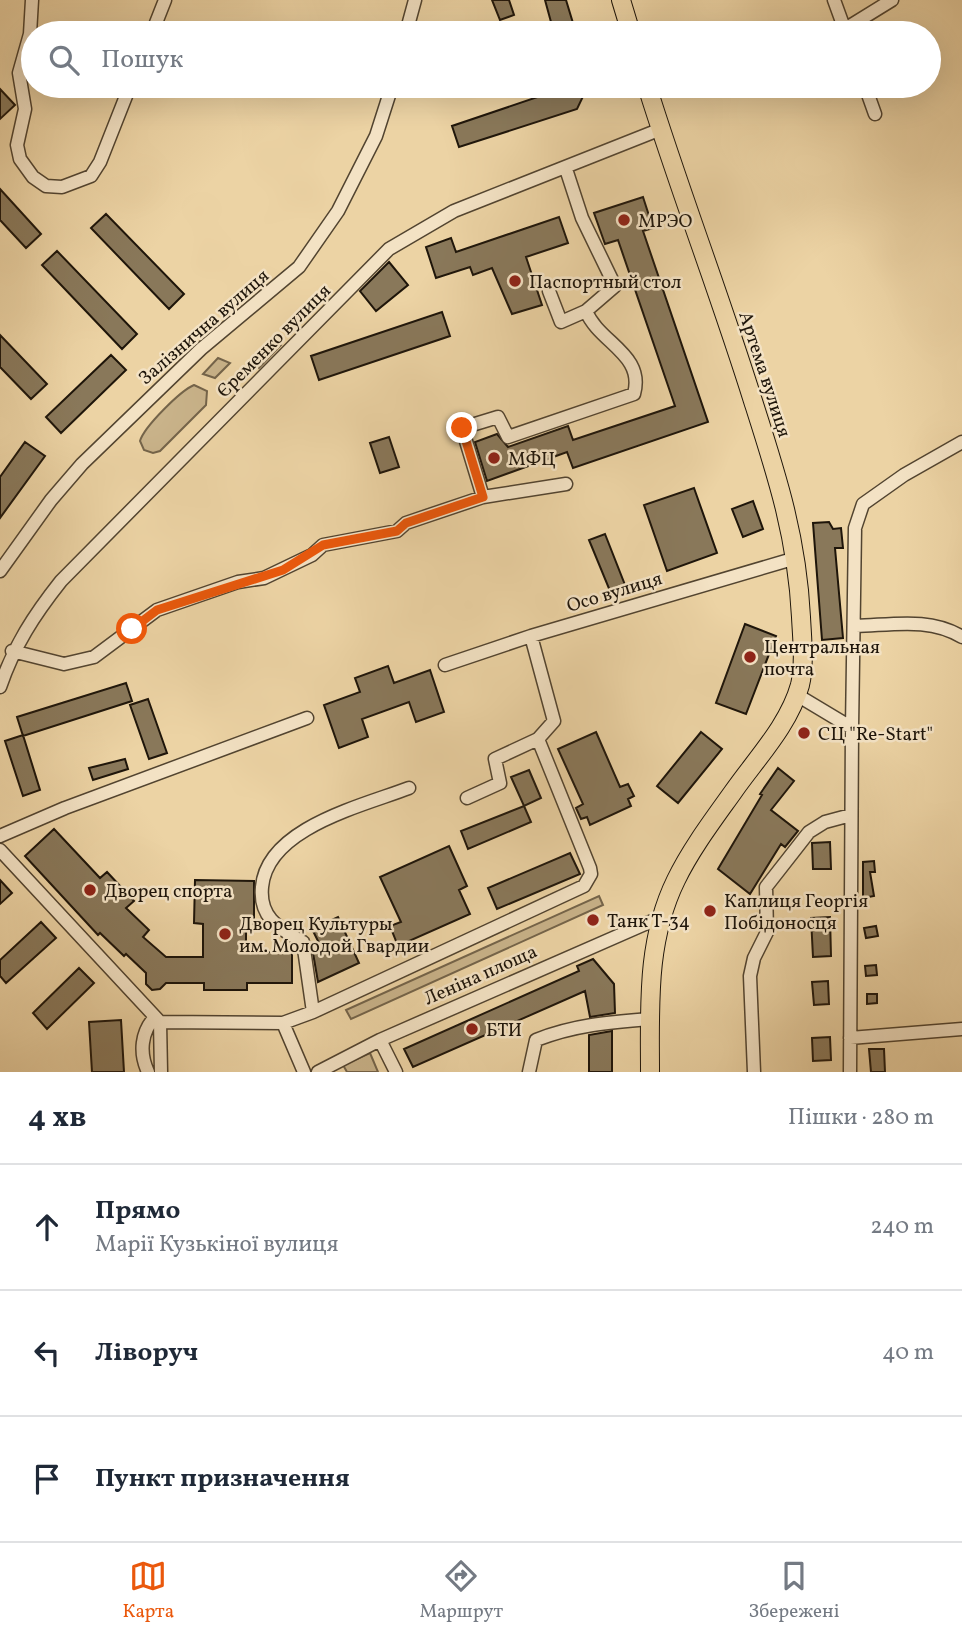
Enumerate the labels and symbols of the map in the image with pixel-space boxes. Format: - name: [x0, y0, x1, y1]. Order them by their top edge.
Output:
- place label: МРЭО: [638, 209, 692, 235]
- marker: МРЭО: [616, 212, 632, 228]
- street label: Залізнична вулиця: [134, 264, 275, 391]
- place label: Паспортный стол: [529, 270, 681, 296]
- marker: Паспортный стол: [507, 273, 523, 289]
- street label: Єременко вулиця: [212, 279, 337, 404]
- street label: Артема вулиця: [731, 308, 797, 441]
- route end: [446, 412, 477, 443]
- place label: МФЦ: [508, 447, 556, 473]
- marker: МФЦ: [486, 450, 502, 466]
- street label: Осо вулиця: [564, 566, 666, 620]
- route start: [116, 613, 147, 644]
- place label: Центральная почта: [764, 635, 880, 683]
- marker: Центральная почта: [742, 649, 758, 665]
- place label: СЦ "Re-Start": [818, 722, 933, 748]
- marker: СЦ "Re-Start": [796, 725, 812, 741]
- place label: Дворец спорта: [104, 879, 232, 905]
- marker: Дворец спорта: [82, 882, 98, 898]
- place label: Каплиця Георгія Побідоносця: [724, 889, 868, 937]
- marker: Каплиця Георгія Побідоносця: [702, 903, 718, 919]
- place label: Танк Т-34: [607, 909, 690, 935]
- place label: Дворец Культуры им. Молодой Гвардии: [239, 912, 429, 960]
- marker: Танк Т-34: [585, 912, 601, 928]
- marker: Дворец Культуры им. Молодой Гвардии: [217, 926, 233, 942]
- street label: Леніна площа: [420, 939, 542, 1012]
- place label: БТИ: [486, 1018, 522, 1044]
- marker: БТИ: [464, 1021, 480, 1037]

